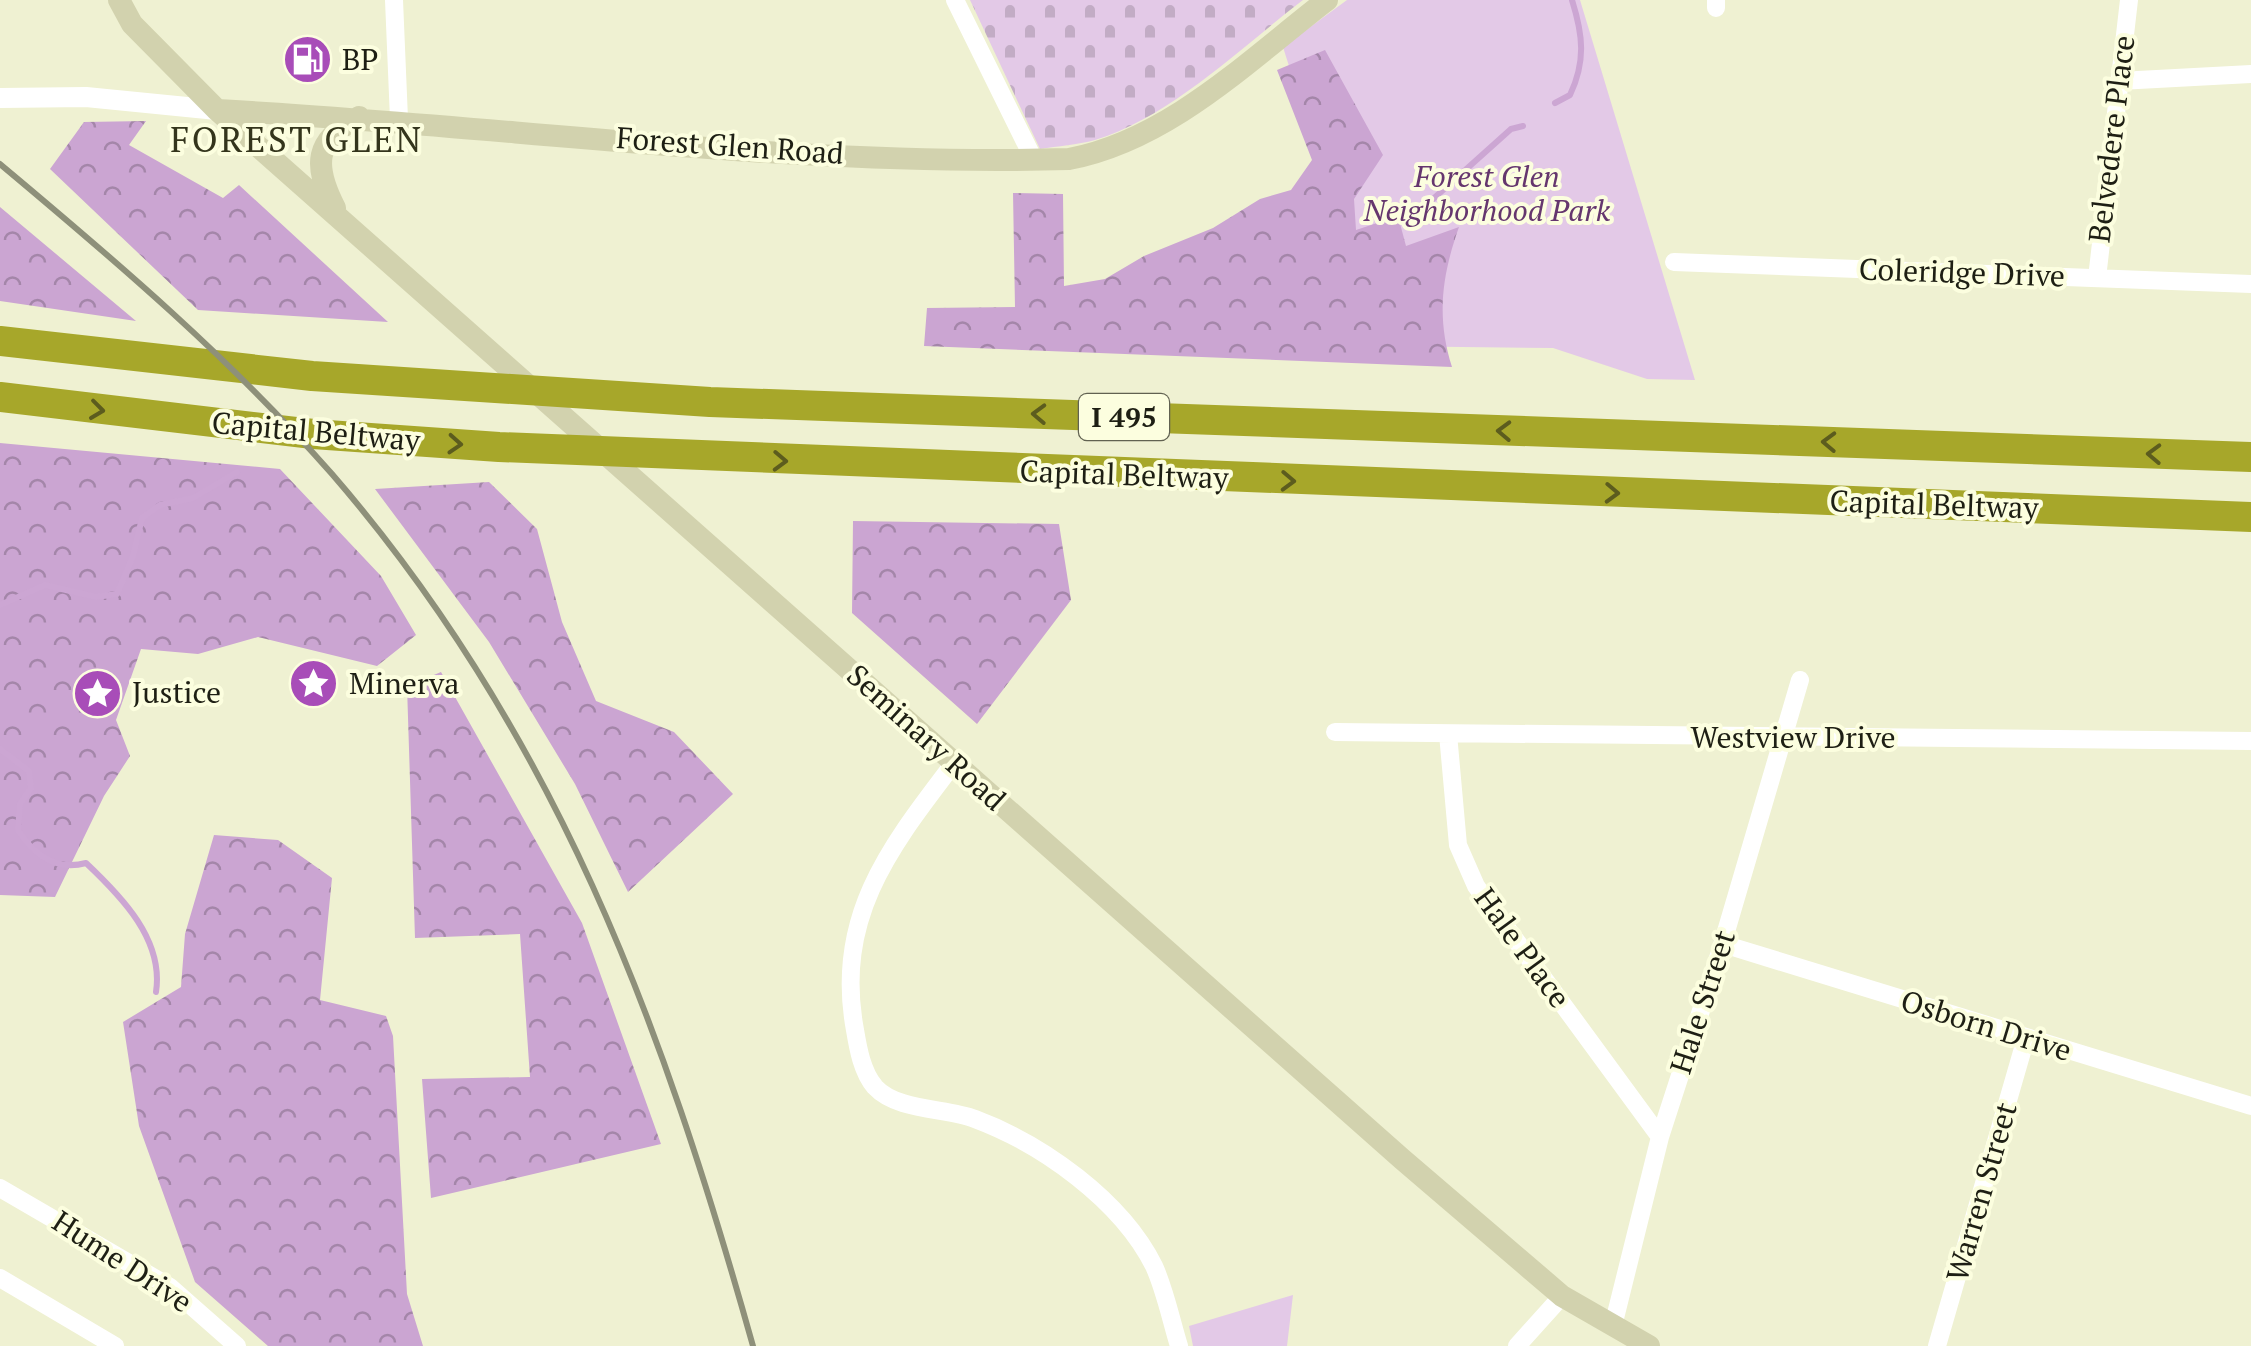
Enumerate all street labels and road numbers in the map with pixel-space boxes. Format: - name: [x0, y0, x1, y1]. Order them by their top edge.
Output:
- street label: Belvedere Place: [2078, 33, 2144, 245]
- street label: Forest Glen Road: [615, 117, 845, 173]
- street label: Coleridge Drive: [1858, 248, 2066, 296]
- road number: I 495: [1079, 394, 1169, 440]
- street label: Capital Beltway: [210, 402, 423, 460]
- street label: Capital Beltway: [1019, 450, 1230, 498]
- street label: Capital Beltway: [1829, 480, 2040, 528]
- street label: Seminary Road: [839, 655, 1015, 819]
- street label: Westview Drive: [1690, 717, 1896, 757]
- street label: Hale Place: [1466, 879, 1580, 1015]
- street label: Hale Street: [1660, 925, 1744, 1078]
- street label: Osborn Drive: [1896, 980, 2076, 1070]
- street label: Warren Street: [1936, 1098, 2026, 1286]
- street label: Hume Drive: [45, 1201, 200, 1321]

